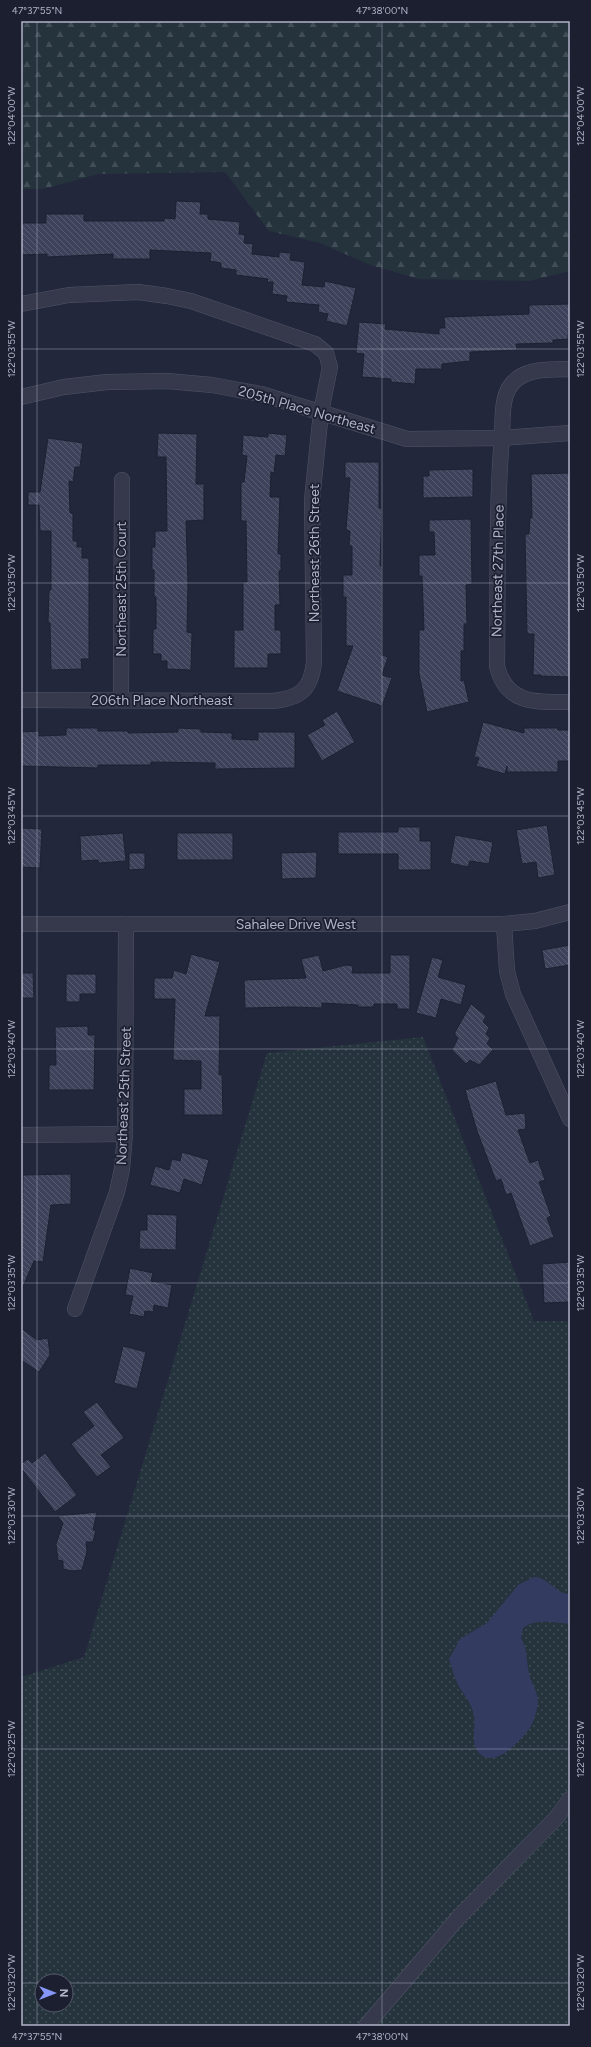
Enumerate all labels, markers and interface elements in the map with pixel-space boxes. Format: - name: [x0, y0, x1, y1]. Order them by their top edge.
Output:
- text: 47°37'55"N: [12, 4, 62, 17]
- text: 47°38'00"N: [356, 4, 408, 17]
- text: 122°04'00"W: [5, 86, 18, 146]
- text: 122°04'00"W: [574, 86, 587, 146]
- text: 122°03'55"W: [5, 320, 18, 378]
- text: 122°03'55"W: [574, 320, 587, 378]
- street label: 205th Place Northeast: [236, 382, 378, 438]
- street label: Northeast 26th Street: [306, 484, 323, 622]
- street label: Northeast 27th Place: [488, 504, 508, 637]
- street label: Northeast 25th Court: [113, 521, 130, 657]
- text: 122°03'50"W: [5, 554, 18, 612]
- text: 122°03'50"W: [574, 554, 587, 612]
- street label: 206th Place Northeast: [91, 692, 233, 709]
- text: 122°03'45"W: [5, 787, 18, 845]
- text: 122°03'45"W: [574, 787, 587, 845]
- street label: Sahalee Drive West: [236, 916, 356, 933]
- text: 122°03'40"W: [5, 1019, 18, 1078]
- text: 122°03'40"W: [574, 1019, 587, 1078]
- street label: Northeast 25th Street: [113, 1026, 135, 1166]
- text: 122°03'35"W: [5, 1254, 18, 1311]
- text: 122°03'35"W: [574, 1254, 587, 1311]
- text: 122°03'30"W: [5, 1487, 18, 1545]
- text: 122°03'30"W: [574, 1487, 587, 1545]
- text: 122°03'25"W: [5, 1720, 18, 1778]
- text: 122°03'25"W: [574, 1720, 587, 1778]
- text: 122°03'20"W: [5, 1954, 18, 2012]
- text: 122°03'20"W: [574, 1954, 587, 2012]
- north arrow: [34, 1973, 74, 2013]
- text: N: [57, 1989, 70, 1997]
- text: 47°37'55"N: [12, 2030, 62, 2043]
- text: 47°38'00"N: [356, 2030, 408, 2043]

